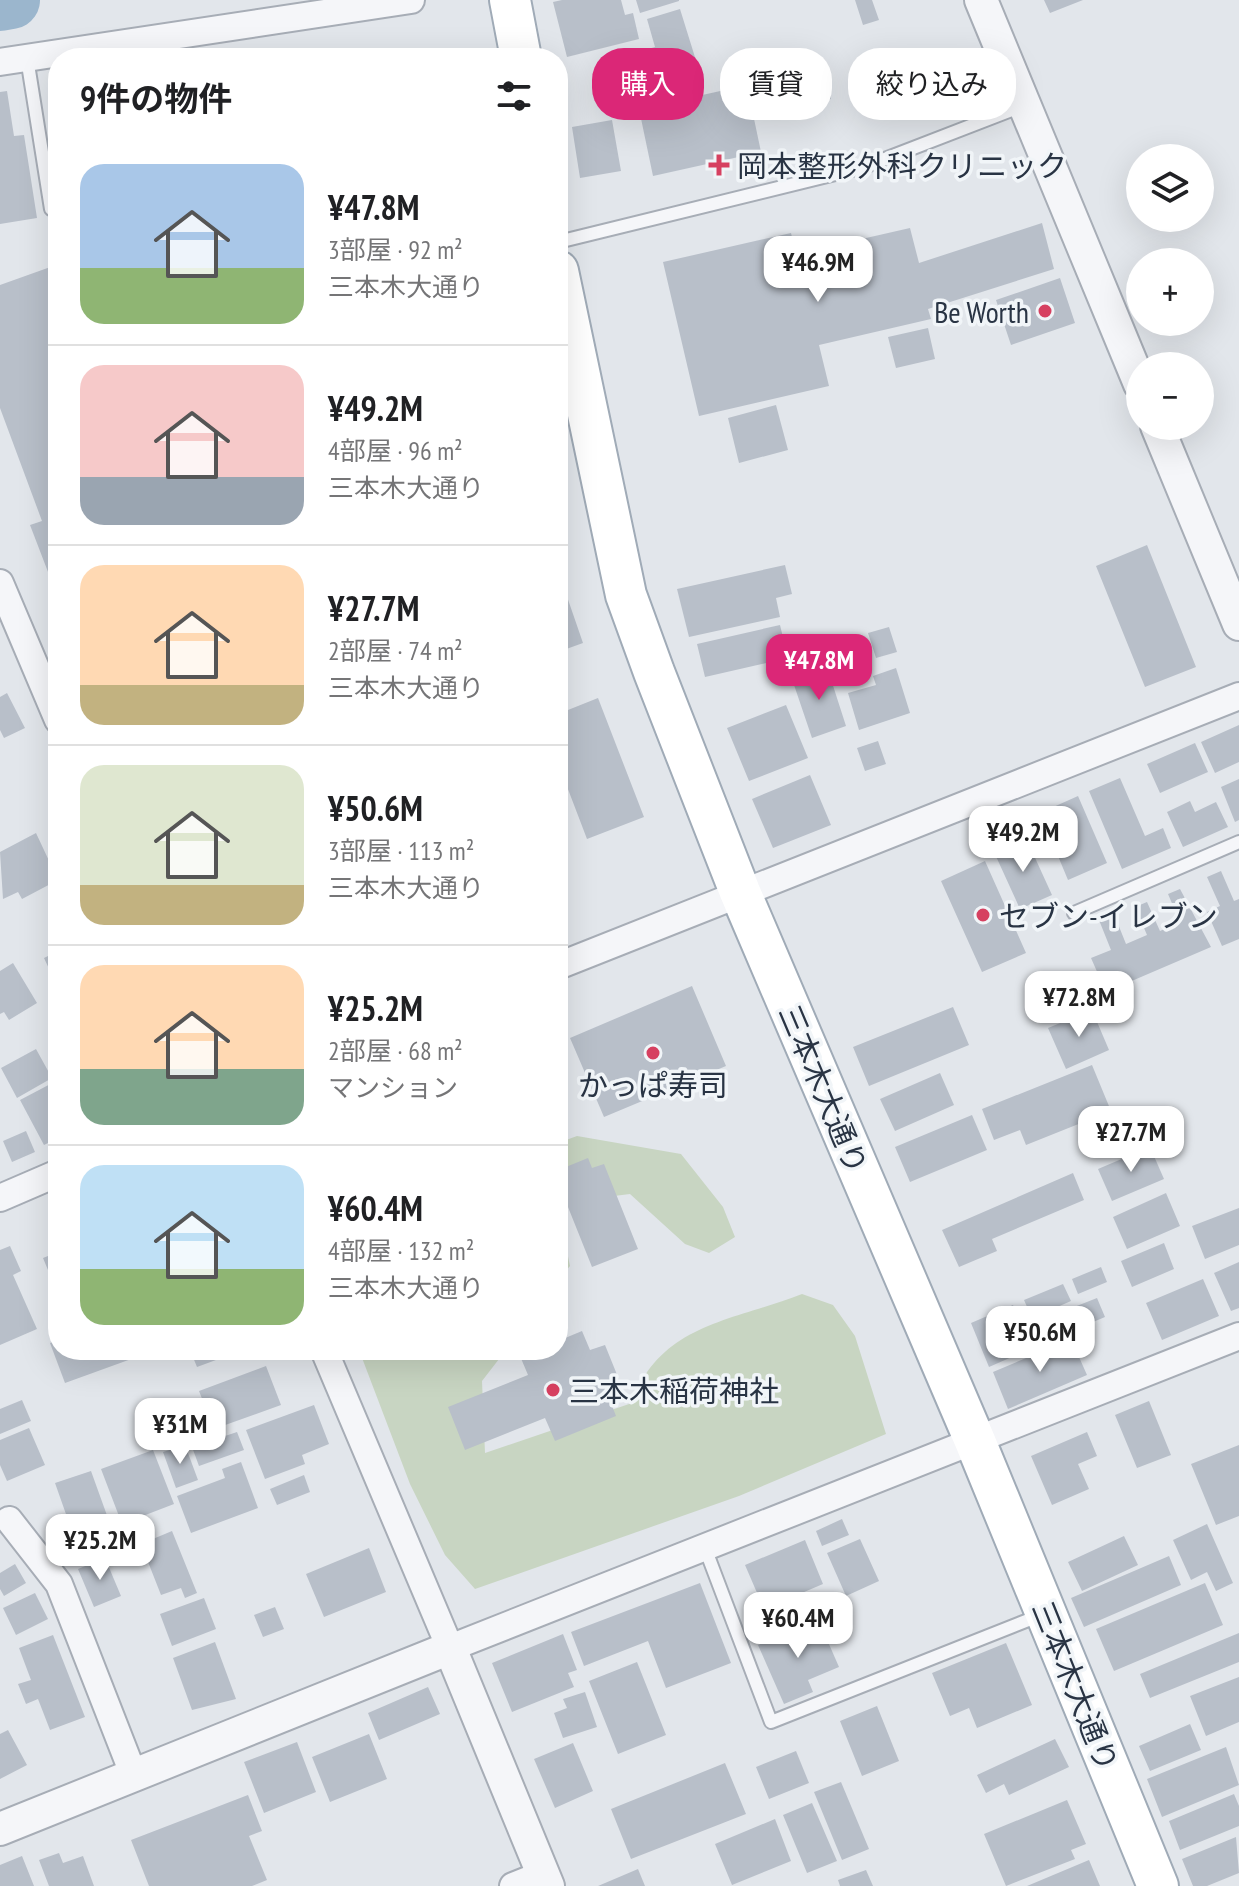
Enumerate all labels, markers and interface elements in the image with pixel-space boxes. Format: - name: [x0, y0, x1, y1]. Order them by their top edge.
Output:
- chip: 購入: [592, 48, 704, 120]
- chip: 賃貸: [720, 48, 832, 120]
- chip: 絞り込み: [848, 48, 1016, 120]
- icon: filters: [492, 74, 536, 118]
- text: 9件の物件: [80, 76, 232, 120]
- map controls: [1126, 144, 1214, 440]
- button: layers: [1126, 144, 1214, 232]
- place label: 岡本整形外科クリニック: [737, 146, 1067, 185]
- marker: 岡本整形外科クリニック: [708, 154, 730, 176]
- text: ¥47.8M: [328, 185, 419, 229]
- icon: home: [144, 196, 240, 292]
- text: 3部屋 · 92 m²: [328, 233, 463, 266]
- pin: ¥46.9M: [753, 236, 883, 304]
- text: ¥46.9M: [782, 245, 854, 278]
- button: +: [1126, 248, 1214, 336]
- text: 三本木大通り: [328, 270, 484, 303]
- place label: Be Worth: [934, 292, 1029, 331]
- marker: Be Worth: [1036, 302, 1054, 320]
- button: −: [1126, 352, 1214, 440]
- text: ¥49.2M: [328, 386, 423, 430]
- icon: home: [144, 397, 240, 493]
- text: 4部屋 · 96 m²: [328, 434, 463, 467]
- text: 三本木大通り: [328, 471, 484, 504]
- text: ¥27.7M: [328, 586, 419, 630]
- icon: home: [144, 597, 240, 693]
- text: 2部屋 · 74 m²: [328, 634, 463, 667]
- pin: ¥47.8M: [754, 634, 884, 702]
- text: ¥47.8M: [784, 643, 854, 676]
- text: 三本木大通り: [328, 671, 484, 704]
- text: ¥50.6M: [328, 786, 423, 830]
- icon: home: [144, 797, 240, 893]
- pin: ¥49.2M: [958, 806, 1088, 874]
- text: ¥49.2M: [987, 815, 1059, 848]
- text: 3部屋 · 113 m²: [328, 834, 474, 867]
- text: 三本木大通り: [328, 871, 484, 904]
- place label: セブン-イレブン: [999, 896, 1218, 935]
- marker: セブン-イレブン: [974, 906, 992, 924]
- pin: ¥72.8M: [1014, 971, 1144, 1039]
- text: ¥72.8M: [1043, 980, 1115, 1013]
- text: ¥25.2M: [328, 986, 423, 1030]
- icon: home: [144, 997, 240, 1093]
- street label: 三本木大通り: [771, 999, 877, 1179]
- text: 2部屋 · 68 m²: [328, 1034, 463, 1067]
- marker: かっぱ寿司: [644, 1044, 662, 1062]
- place label: かっぱ寿司: [578, 1065, 728, 1104]
- text: マンション: [328, 1071, 458, 1104]
- pin: ¥27.7M: [1066, 1106, 1196, 1174]
- text: ¥27.7M: [1096, 1115, 1166, 1148]
- text: ¥60.4M: [328, 1186, 423, 1230]
- icon: home: [144, 1197, 240, 1293]
- text: 4部屋 · 132 m²: [328, 1234, 474, 1267]
- text: 三本木大通り: [328, 1271, 484, 1304]
- pin: ¥50.6M: [975, 1306, 1105, 1374]
- text: ¥50.6M: [1004, 1315, 1076, 1348]
- place label: 三本木稲荷神社: [569, 1371, 779, 1410]
- marker: 三本木稲荷神社: [544, 1381, 562, 1399]
- pin: ¥31M: [133, 1398, 227, 1466]
- text: ¥31M: [153, 1407, 207, 1440]
- pin: ¥25.2M: [35, 1514, 165, 1582]
- text: ¥25.2M: [64, 1523, 136, 1556]
- pin: ¥60.4M: [733, 1592, 863, 1660]
- street label: 三本木大通り: [1024, 1595, 1128, 1777]
- text: ¥60.4M: [762, 1601, 834, 1634]

